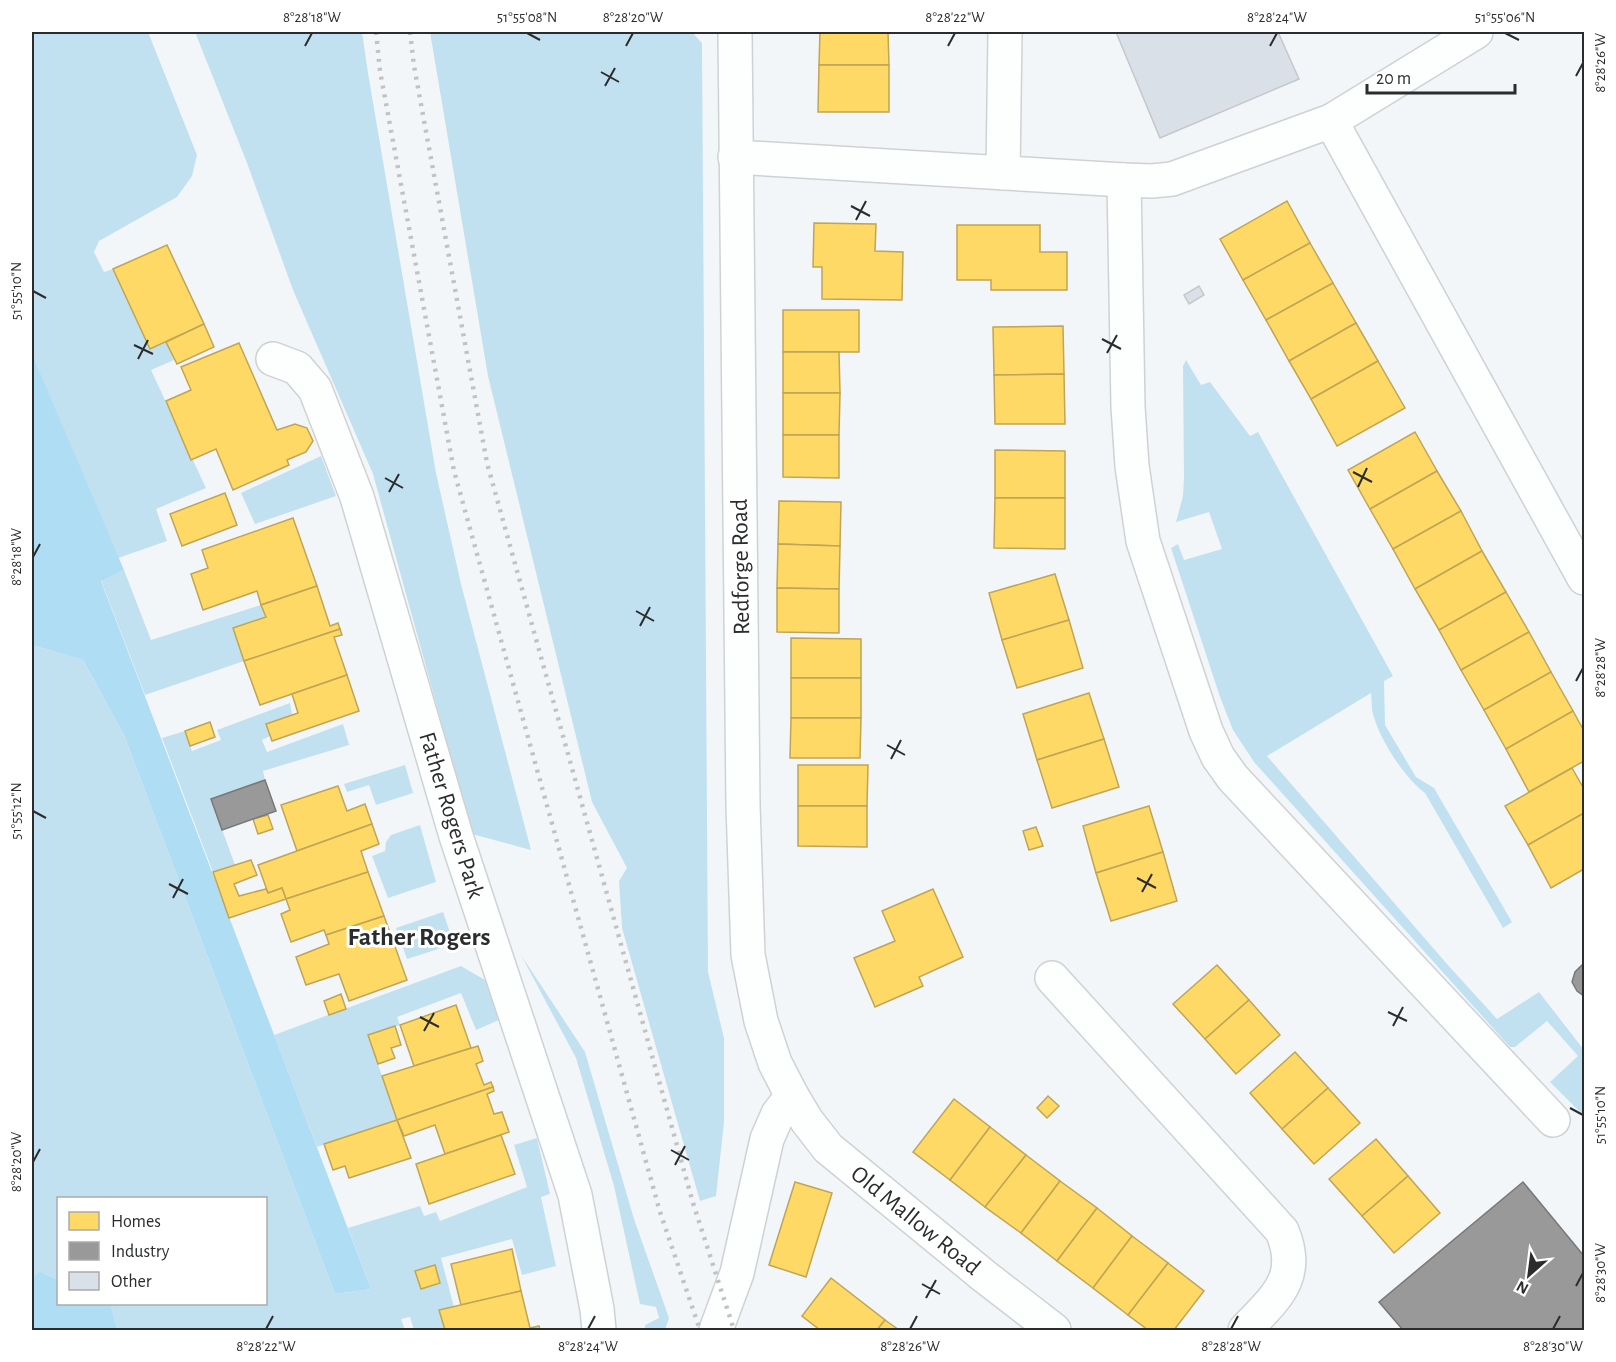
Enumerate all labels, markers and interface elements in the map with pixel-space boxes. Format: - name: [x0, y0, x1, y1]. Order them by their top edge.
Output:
- text: 8°28'18"W: [283, 10, 342, 25]
- text: 51°55'08"N: [497, 10, 557, 25]
- text: 8°28'20"W: [603, 10, 664, 25]
- text: 8°28'22"W: [925, 10, 985, 25]
- text: 8°28'24"W: [1247, 10, 1307, 25]
- text: 51°55'06"N: [1475, 10, 1535, 25]
- text: 8°28'26"W: [1593, 33, 1608, 93]
- scale bar: [1367, 57, 1516, 95]
- text: 20 m: [1376, 70, 1411, 88]
- text: 51°55'10"N: [9, 262, 24, 320]
- street label: Redforge Road: [728, 499, 754, 635]
- text: 8°28'18"W: [9, 527, 24, 586]
- text: 8°28'28"W: [1593, 638, 1608, 698]
- street label: Father Rogers Park: [414, 729, 488, 901]
- text: 51°55'12"N: [9, 782, 24, 840]
- district label: Father Rogers: [347, 924, 491, 950]
- text: 51°55'10"N: [1593, 1086, 1608, 1144]
- text: 8°28'20"W: [9, 1131, 24, 1192]
- street label: Old Mallow Road: [846, 1162, 985, 1280]
- legend: [57, 1197, 267, 1305]
- text: Homes: [111, 1213, 161, 1231]
- text: 8°28'30"W: [1593, 1242, 1608, 1303]
- text: Industry: [111, 1243, 170, 1261]
- north arrow: [1499, 1245, 1559, 1305]
- text: Other: [111, 1273, 152, 1291]
- text: N: [1514, 1278, 1531, 1297]
- text: 8°28'22"W: [236, 1339, 296, 1354]
- text: 8°28'24"W: [558, 1339, 618, 1354]
- text: 8°28'26"W: [880, 1339, 940, 1354]
- text: 8°28'28"W: [1201, 1339, 1261, 1354]
- text: 8°28'30"W: [1523, 1339, 1584, 1354]

